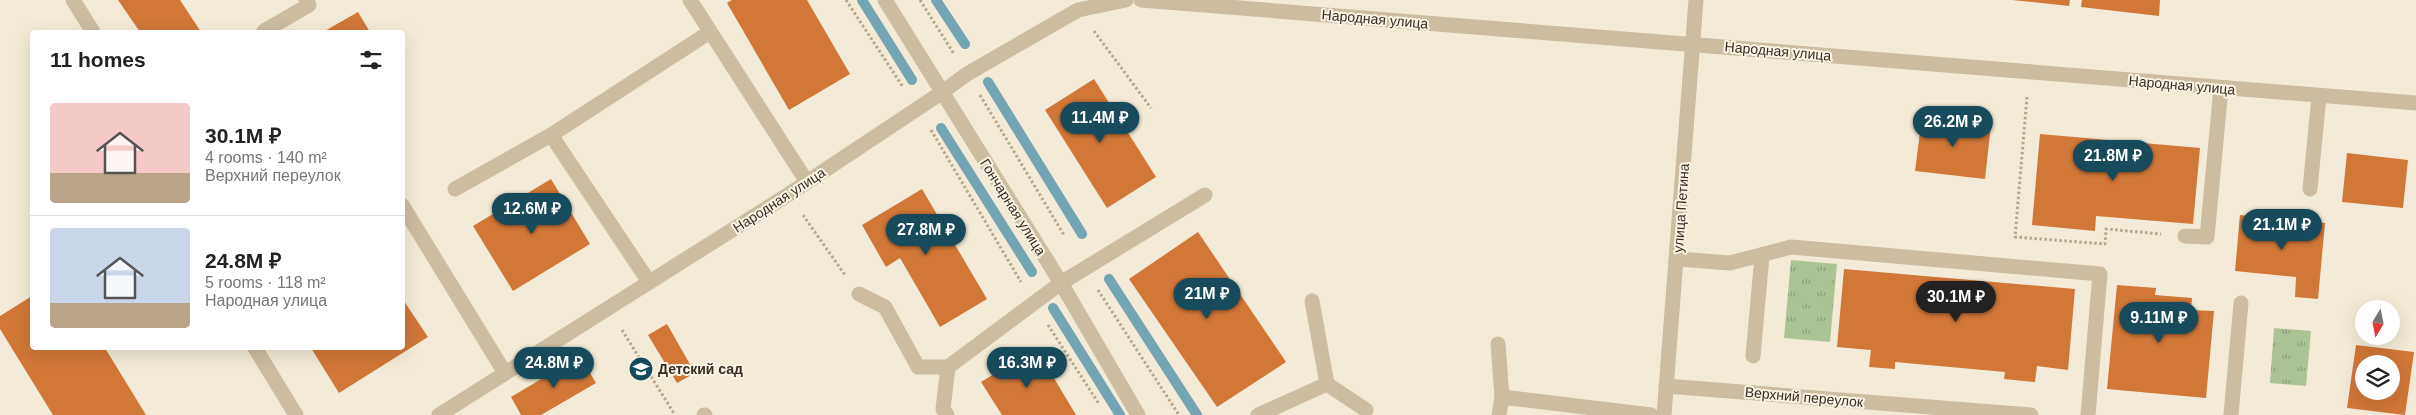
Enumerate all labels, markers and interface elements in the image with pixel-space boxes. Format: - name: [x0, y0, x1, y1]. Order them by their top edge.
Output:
- street label: Народная улица: [1321, 6, 1429, 32]
- street label: Народная улица: [1724, 38, 1832, 64]
- icon: filters: [357, 46, 385, 74]
- text: 11 homes: [50, 48, 146, 71]
- street label: Народная улица: [2128, 72, 2236, 98]
- pin: 11.4M ₽: [1054, 102, 1146, 144]
- pin: 26.2M ₽: [1907, 106, 1999, 148]
- text: 11.4M ₽: [1071, 109, 1129, 126]
- text: 26.2M ₽: [1924, 113, 1982, 130]
- icon: home: [90, 123, 150, 183]
- text: 30.1M ₽: [205, 124, 281, 147]
- pin: 21.8M ₽: [2067, 140, 2159, 182]
- text: 21.8M ₽: [2084, 147, 2142, 164]
- text: 4 rooms · 140 m²: [205, 149, 327, 166]
- street label: Гончарная улица: [977, 156, 1049, 258]
- street label: улица Петина: [1670, 163, 1692, 253]
- street label: Народная улица: [730, 164, 828, 236]
- text: Верхний переулок: [205, 167, 341, 184]
- pin: 12.6M ₽: [486, 192, 578, 235]
- text: 12.6M ₽: [503, 200, 561, 217]
- pin: 21.1M ₽: [2236, 208, 2328, 251]
- pin: 27.8M ₽: [880, 214, 972, 256]
- text: 21.1M ₽: [2253, 216, 2311, 233]
- text: 27.8M ₽: [897, 221, 955, 238]
- icon: home: [90, 248, 150, 308]
- text: 24.8M ₽: [205, 249, 281, 272]
- text: 5 rooms · 118 m²: [205, 274, 326, 291]
- pin: 21M ₽: [1172, 278, 1242, 320]
- pin: 30.1M ₽: [1910, 280, 2002, 323]
- text: 21M ₽: [1185, 285, 1229, 302]
- text: 30.1M ₽: [1927, 288, 1985, 305]
- text: Народная улица: [205, 292, 327, 309]
- north arrow: [2355, 300, 2400, 345]
- map controls: [2355, 300, 2400, 400]
- pin: 9.11M ₽: [2113, 302, 2205, 344]
- text: 9.11M ₽: [2130, 309, 2188, 326]
- pin: 24.8M ₽: [508, 346, 600, 389]
- pin: 16.3M ₽: [981, 346, 1073, 389]
- text: 24.8M ₽: [525, 354, 583, 371]
- text: 16.3M ₽: [998, 354, 1056, 371]
- button: layers: [2355, 355, 2400, 400]
- school or university icon: Детский сад: [628, 356, 654, 382]
- place label: Детский сад: [658, 361, 743, 377]
- street label: Верхний переулок: [1744, 384, 1865, 410]

